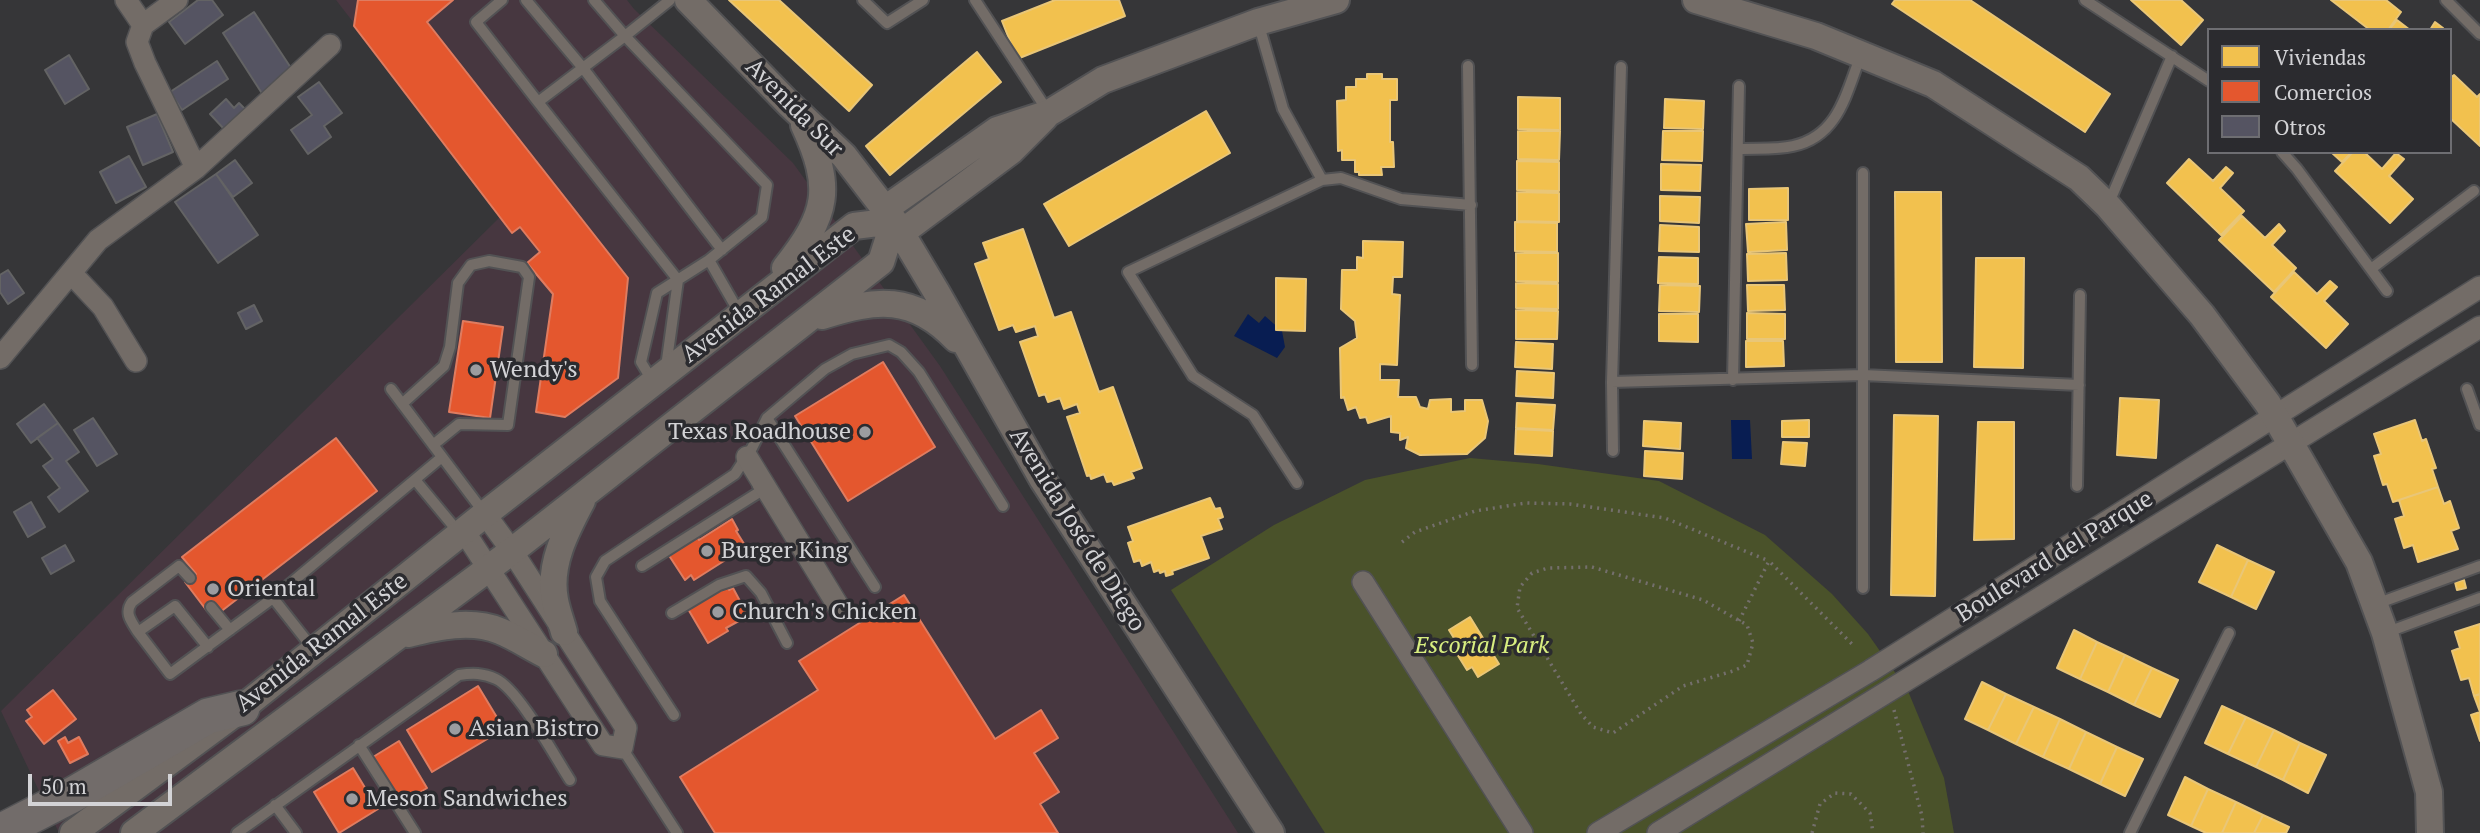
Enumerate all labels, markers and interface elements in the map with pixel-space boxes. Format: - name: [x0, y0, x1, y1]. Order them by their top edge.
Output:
- legend: [2207, 28, 2452, 154]
- text: Viviendas: [2274, 43, 2366, 71]
- street label: Avenida Sur: [739, 53, 849, 163]
- text: Comercios: [2274, 78, 2372, 106]
- text: Otros: [2274, 113, 2326, 141]
- street label: Avenida Ramal Este: [677, 220, 861, 370]
- place label: Wendy's: [490, 356, 578, 384]
- marker: Wendy's: [468, 362, 484, 378]
- place label: Texas Roadhouse: [668, 418, 851, 446]
- street label: Avenida José de Diego: [1003, 423, 1151, 637]
- marker: Texas Roadhouse: [857, 424, 873, 440]
- street label: Boulevard del Parque: [1951, 485, 2159, 629]
- place label: Burger King: [721, 537, 848, 565]
- marker: Burger King: [699, 543, 715, 559]
- street label: Avenida Ramal Este: [230, 567, 414, 719]
- place label: Oriental: [227, 575, 316, 603]
- marker: Oriental: [205, 581, 221, 597]
- place label: Church's Chicken: [732, 598, 917, 626]
- marker: Church's Chicken: [710, 604, 726, 620]
- park label: Escorial Park: [1415, 632, 1549, 660]
- place label: Asian Bistro: [469, 715, 599, 743]
- marker: Asian Bistro: [447, 721, 463, 737]
- scale bar: [32, 760, 175, 804]
- text: 50 m: [41, 772, 87, 800]
- place label: Meson Sandwiches: [366, 785, 568, 813]
- marker: Meson Sandwiches: [344, 791, 360, 807]

